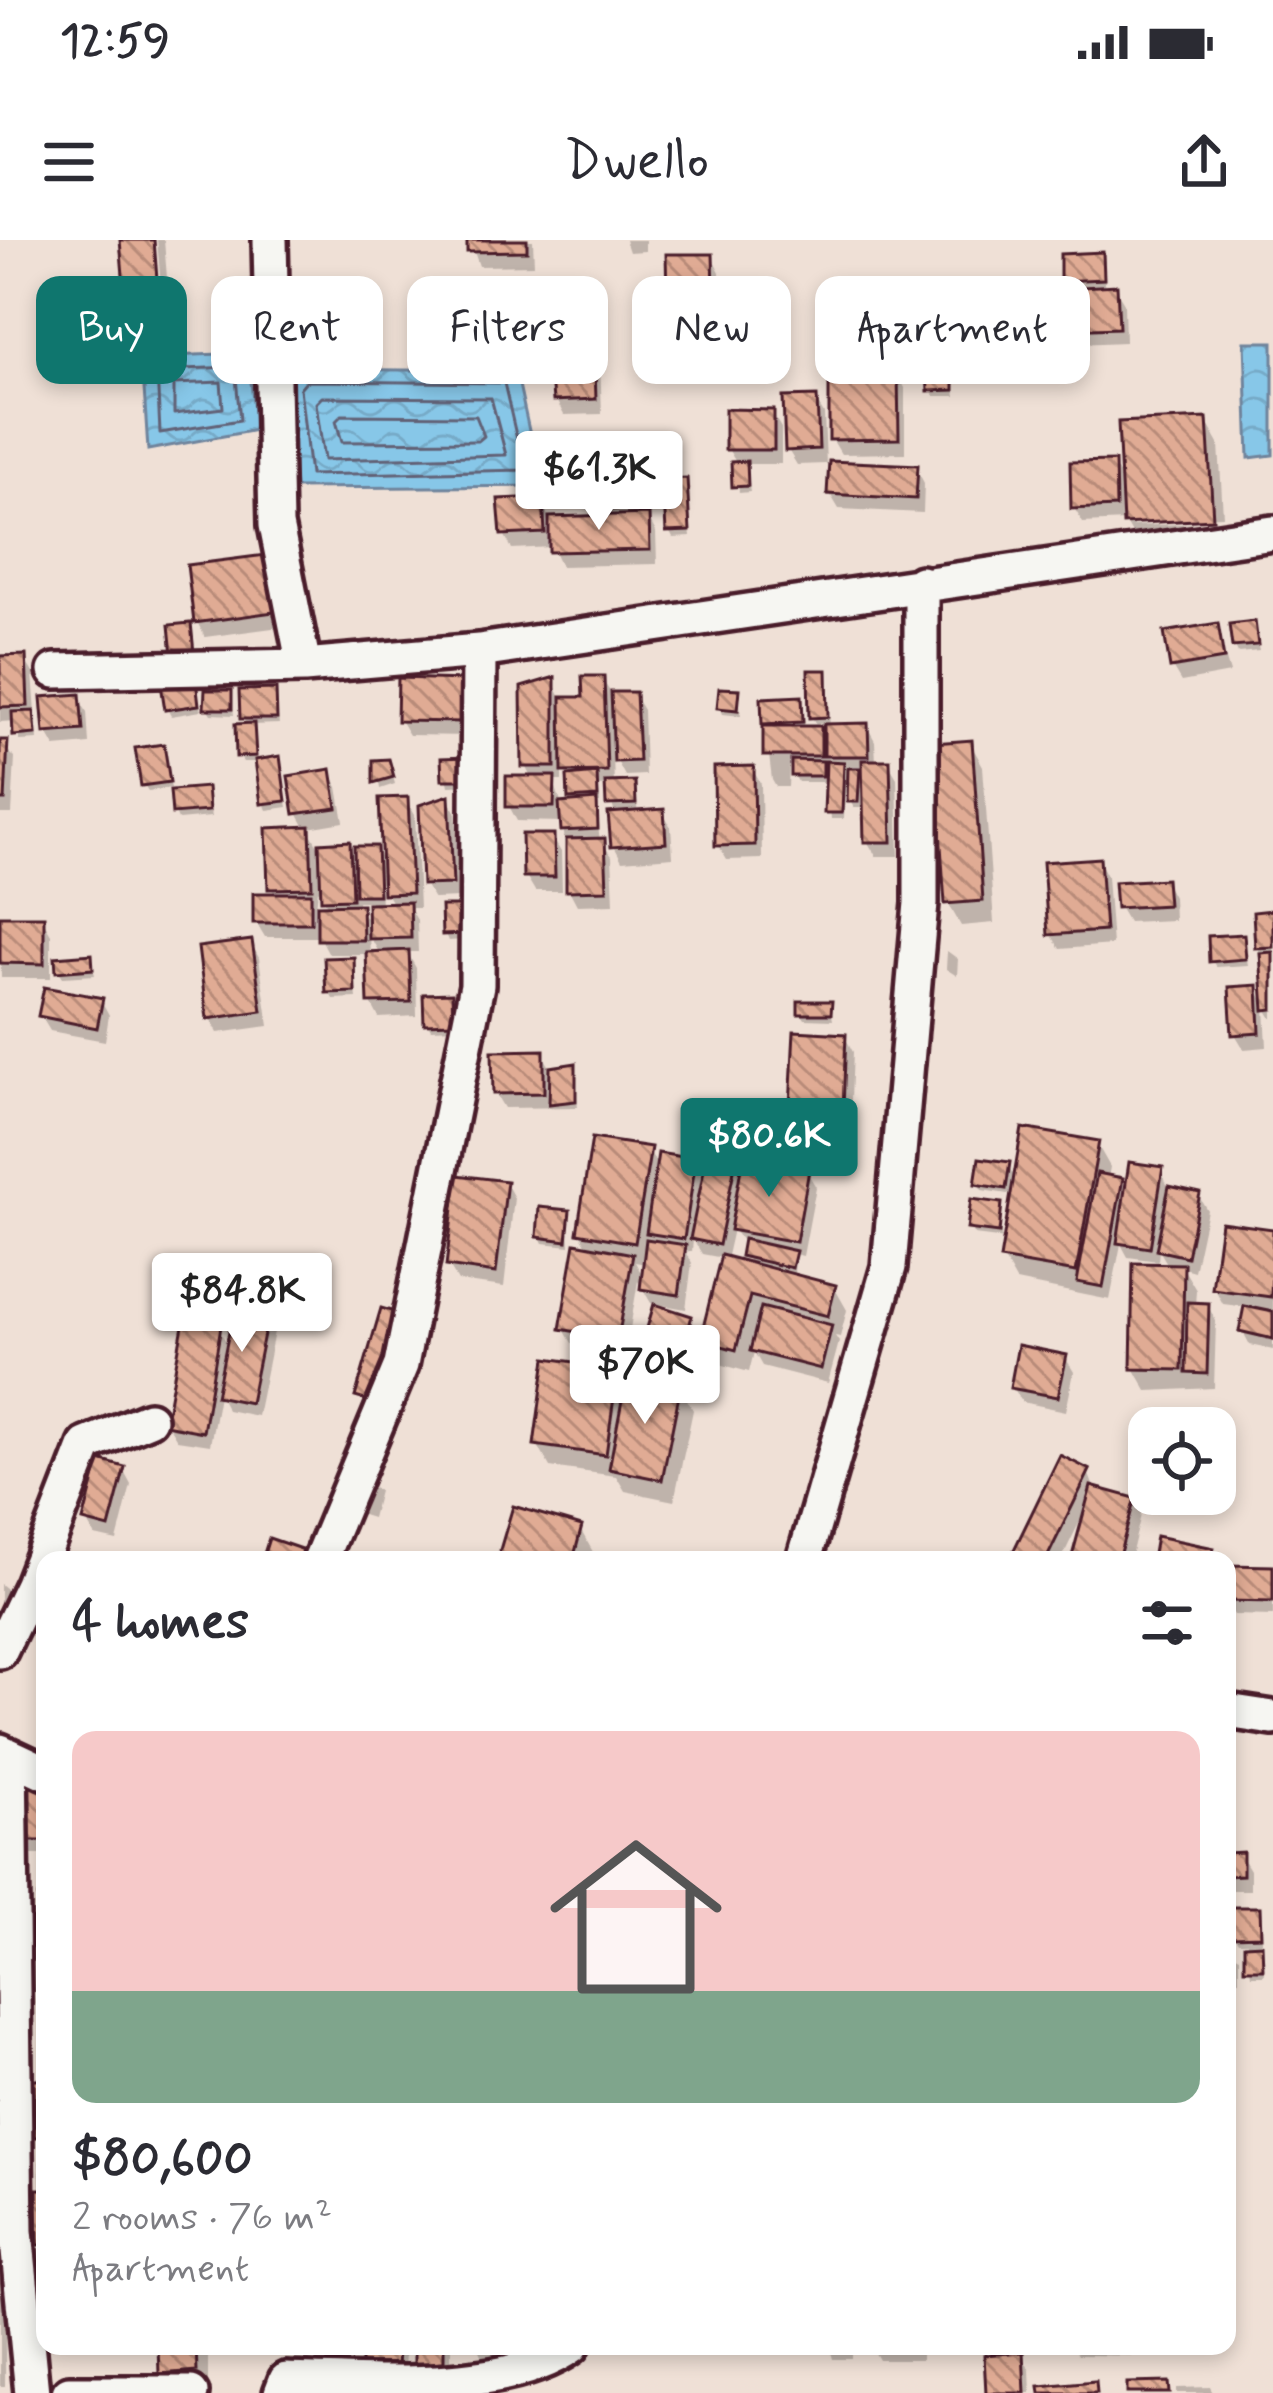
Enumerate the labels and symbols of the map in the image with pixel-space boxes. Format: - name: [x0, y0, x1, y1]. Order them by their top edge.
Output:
- pin: $61.3K: [501, 431, 697, 533]
- pin: $80.6K: [671, 1098, 867, 1200]
- pin: $84.8K: [144, 1253, 340, 1355]
- pin: $70K: [574, 1325, 716, 1427]

